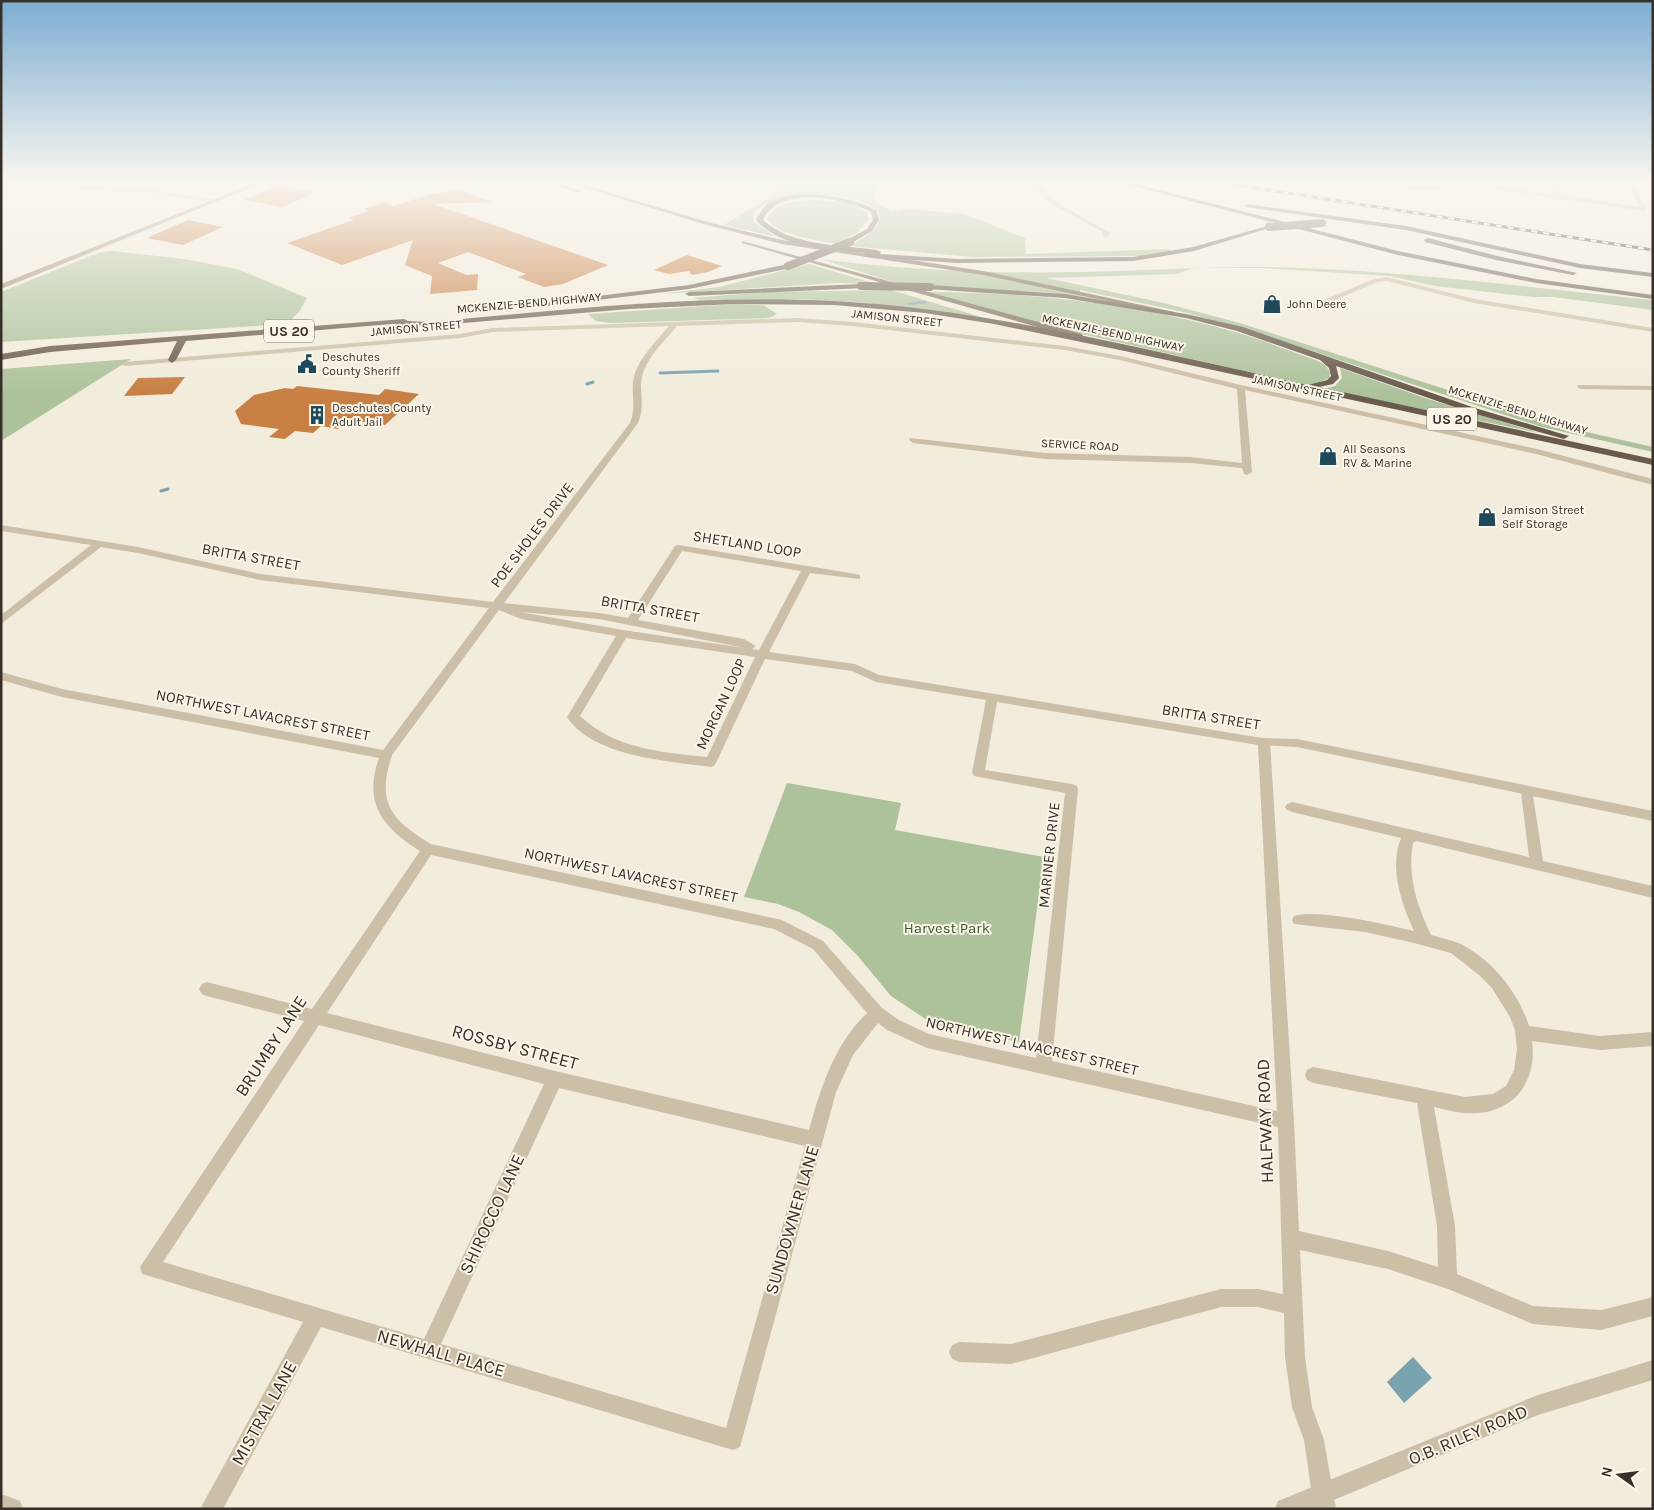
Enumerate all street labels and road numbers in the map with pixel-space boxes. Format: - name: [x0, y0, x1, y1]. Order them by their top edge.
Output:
- street label: MCKENZIE-BEND HIGHWAY: [456, 290, 602, 316]
- street label: JAMISON STREET: [851, 306, 943, 330]
- street label: MCKENZIE-BEND HIGHWAY: [1041, 311, 1186, 355]
- street label: JAMISON STREET: [370, 317, 462, 339]
- road number: US 20: [264, 320, 314, 342]
- street label: JAMISON STREET: [1251, 372, 1343, 404]
- street label: MCKENZIE-BEND HIGHWAY: [1447, 382, 1590, 438]
- road number: US 20: [1427, 408, 1477, 430]
- street label: SERVICE ROAD: [1041, 436, 1120, 454]
- street label: POE SHOLES DRIVE: [487, 479, 577, 591]
- street label: SHETLAND LOOP: [692, 527, 802, 561]
- street label: BRITTA STREET: [200, 540, 302, 575]
- street label: BRITTA STREET: [599, 592, 701, 627]
- street label: MORGAN LOOP: [692, 656, 750, 752]
- street label: NORTHWEST LAVACREST STREET: [155, 685, 372, 745]
- street label: BRITTA STREET: [1160, 700, 1262, 734]
- street label: MARINER DRIVE: [1034, 801, 1064, 909]
- street label: NORTHWEST LAVACREST STREET: [523, 844, 740, 907]
- street label: BRUMBY LANE: [230, 991, 312, 1101]
- street label: NORTHWEST LAVACREST STREET: [924, 1013, 1140, 1079]
- street label: ROSSBY STREET: [449, 1020, 581, 1074]
- street label: HALFWAY ROAD: [1252, 1058, 1278, 1184]
- street label: SUNDOWNER LANE: [760, 1143, 824, 1297]
- street label: SHIROCCO LANE: [455, 1151, 529, 1277]
- street label: NEWHALL PLACE: [375, 1324, 507, 1382]
- street label: MISTRAL LANE: [226, 1357, 302, 1469]
- street label: O.B. RILEY ROAD: [1405, 1400, 1531, 1470]

